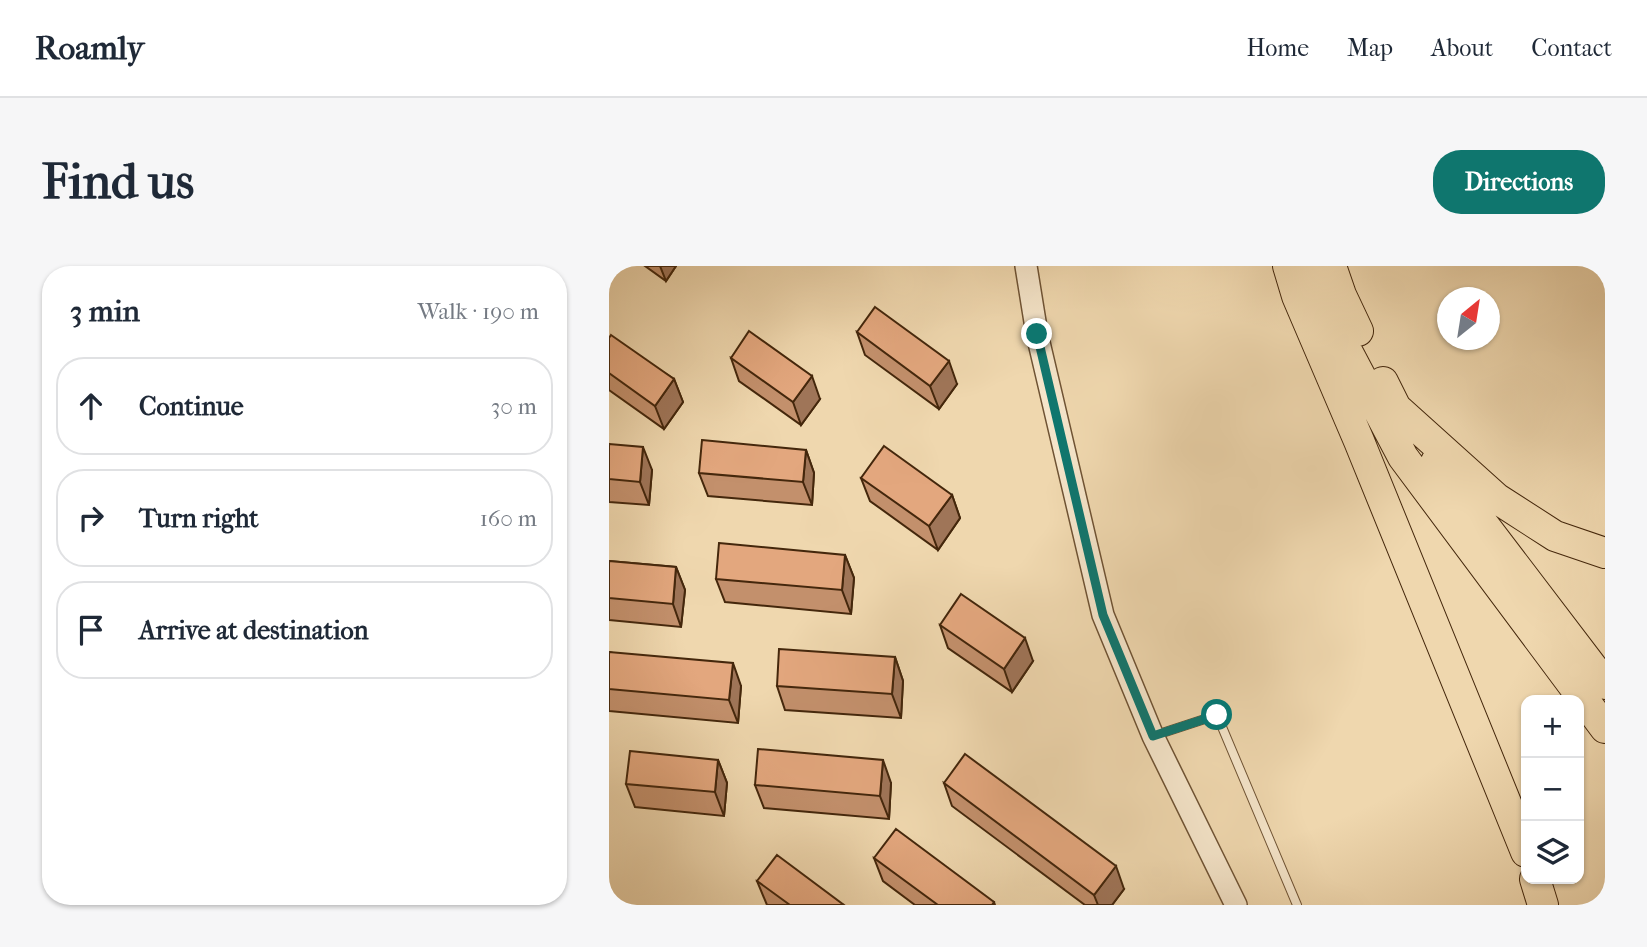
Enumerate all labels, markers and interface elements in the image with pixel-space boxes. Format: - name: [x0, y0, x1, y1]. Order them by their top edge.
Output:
- text: Roamly: [35, 29, 144, 68]
- text: Home: [1247, 34, 1309, 62]
- text: Map: [1347, 34, 1393, 62]
- text: About: [1431, 34, 1493, 62]
- text: Contact: [1531, 34, 1612, 62]
- button: Directions: [1433, 150, 1605, 214]
- text: Find us: [42, 153, 194, 211]
- north arrow: [1437, 287, 1500, 350]
- text: 3 min: [70, 294, 140, 329]
- text: Walk · 190 m: [418, 298, 539, 325]
- route end: [1021, 318, 1052, 349]
- icon: ahead: [72, 387, 110, 425]
- text: Continue: [139, 391, 244, 422]
- text: 30 m: [491, 393, 537, 420]
- icon: right: [72, 499, 110, 537]
- text: Turn right: [139, 503, 259, 534]
- text: 160 m: [480, 505, 537, 532]
- icon: arrive: [72, 611, 110, 649]
- text: Arrive at destination: [139, 615, 369, 646]
- map controls: [1521, 695, 1584, 884]
- button: +: [1521, 695, 1584, 758]
- route start: [1201, 699, 1232, 730]
- button: −: [1521, 758, 1584, 821]
- button: layers: [1521, 821, 1584, 884]

